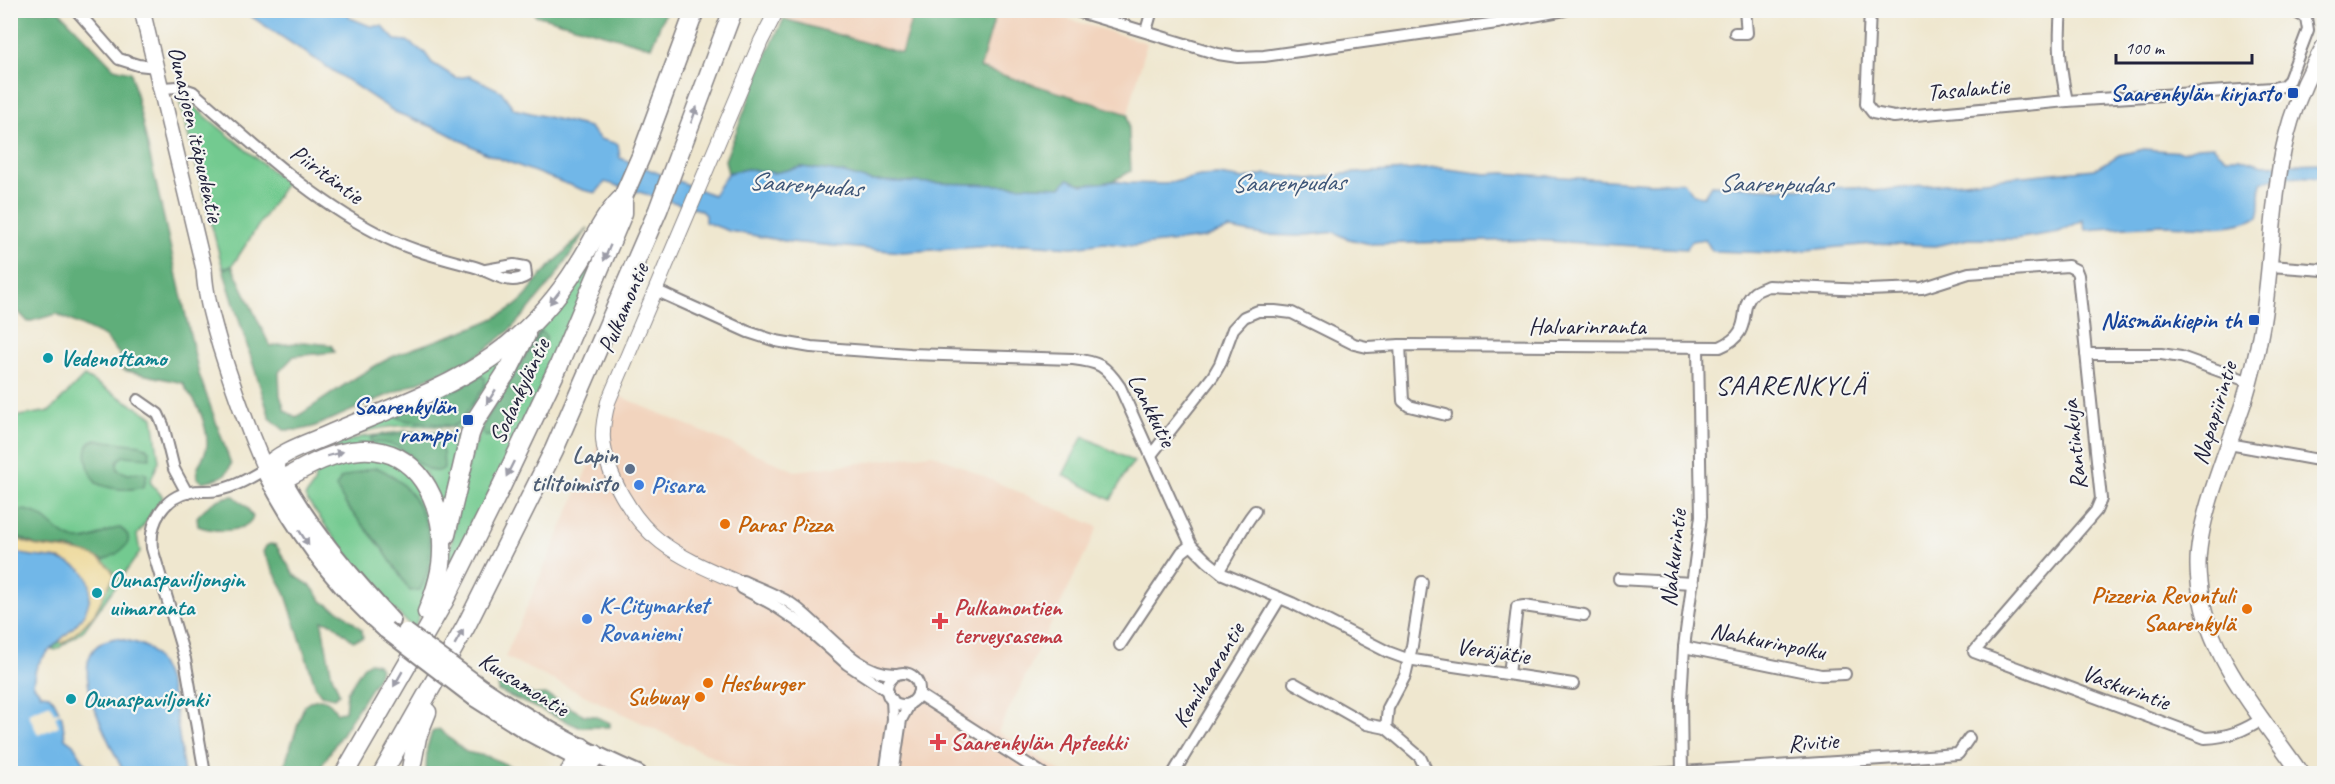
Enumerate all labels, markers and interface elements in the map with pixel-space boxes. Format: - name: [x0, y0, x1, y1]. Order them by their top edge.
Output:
- scale bar: [2116, 27, 2252, 65]
- text: 100 m: [2125, 37, 2166, 59]
- street label: Ounasjoen itäpuolentie: [161, 43, 231, 227]
- street label: Tasalantie: [1926, 70, 2012, 108]
- place label: Saarenkylän kirjasto: [2110, 78, 2283, 108]
- marker: Saarenkylän kirjasto: [2286, 86, 2300, 100]
- one-way arrow: [689, 106, 699, 124]
- street label: Piiritäntie: [285, 137, 371, 212]
- water label: Saarenpudas: [748, 164, 866, 205]
- water label: Saarenpudas: [1231, 165, 1349, 200]
- water label: Saarenpudas: [1718, 166, 1836, 201]
- one-way arrow: [602, 244, 612, 262]
- street label: Pulkamontie: [591, 256, 656, 358]
- one-way arrow: [550, 290, 562, 305]
- place label: Näsmänkiepin th: [2101, 305, 2243, 335]
- street label: Halvarinranta: [1528, 311, 1647, 341]
- marker: Näsmänkiepin th: [2247, 313, 2261, 327]
- street label: Sodankyläntie: [482, 332, 557, 448]
- place label: Vedenottamo: [60, 343, 169, 373]
- marker: Vedenottamo: [41, 351, 55, 365]
- street label: Napapiirintie: [2184, 356, 2244, 468]
- street label: Lankkutie: [1121, 368, 1184, 454]
- district label: SAARENKYLÄ: [1715, 368, 1870, 402]
- one-way arrow: [486, 389, 497, 405]
- place label: Saarenkylän ramppi: [353, 391, 459, 449]
- street label: Rantinkuja: [2054, 397, 2094, 491]
- marker: Saarenkylän ramppi: [461, 413, 475, 427]
- place label: Lapin tilitoimisto: [532, 440, 620, 498]
- one-way arrow: [326, 449, 344, 459]
- one-way arrow: [505, 460, 514, 477]
- marker: Lapin tilitoimisto: [623, 462, 637, 476]
- place label: Pisara: [651, 470, 706, 500]
- marker: Pisara: [632, 478, 646, 492]
- street label: Nahkurintie: [1653, 506, 1693, 608]
- place label: Paras Pizza: [737, 509, 835, 539]
- marker: Paras Pizza: [718, 517, 732, 531]
- one-way arrow: [299, 530, 310, 546]
- place label: Ounaspaviljongin uimaranta: [109, 564, 247, 622]
- place label: Pizzeria Revontuli Saarenkylä: [2091, 580, 2238, 638]
- marker: Ounaspaviljongin uimaranta: [90, 586, 104, 600]
- place label: K-Citymarket Rovaniemi: [599, 590, 712, 648]
- place label: Pulkamontien terveysasema: [954, 592, 1064, 650]
- marker: Pizzeria Revontuli Saarenkylä: [2240, 602, 2254, 616]
- marker: K-Citymarket Rovaniemi: [580, 612, 594, 626]
- marker: Pulkamontien terveysasema: [931, 612, 949, 630]
- street label: Kemihaarantie: [1165, 615, 1252, 733]
- street label: Nahkurinpolku: [1708, 615, 1830, 667]
- one-way arrow: [454, 629, 464, 646]
- street label: Veräjätie: [1454, 631, 1534, 671]
- street label: Kuusamontie: [473, 645, 576, 725]
- street label: Vaskurintie: [2078, 657, 2176, 717]
- place label: Hesburger: [720, 668, 806, 698]
- one-way arrow: [393, 671, 403, 688]
- marker: Hesburger: [701, 676, 715, 690]
- place label: Subway: [627, 682, 691, 712]
- place label: Ounaspaviljonki: [83, 684, 211, 714]
- marker: Subway: [693, 690, 707, 704]
- marker: Ounaspaviljonki: [64, 692, 78, 706]
- street label: Rivitie: [1787, 725, 1841, 759]
- place label: Saarenkylän Apteekki: [950, 727, 1130, 757]
- marker: Saarenkylän Apteekki: [931, 735, 945, 749]

